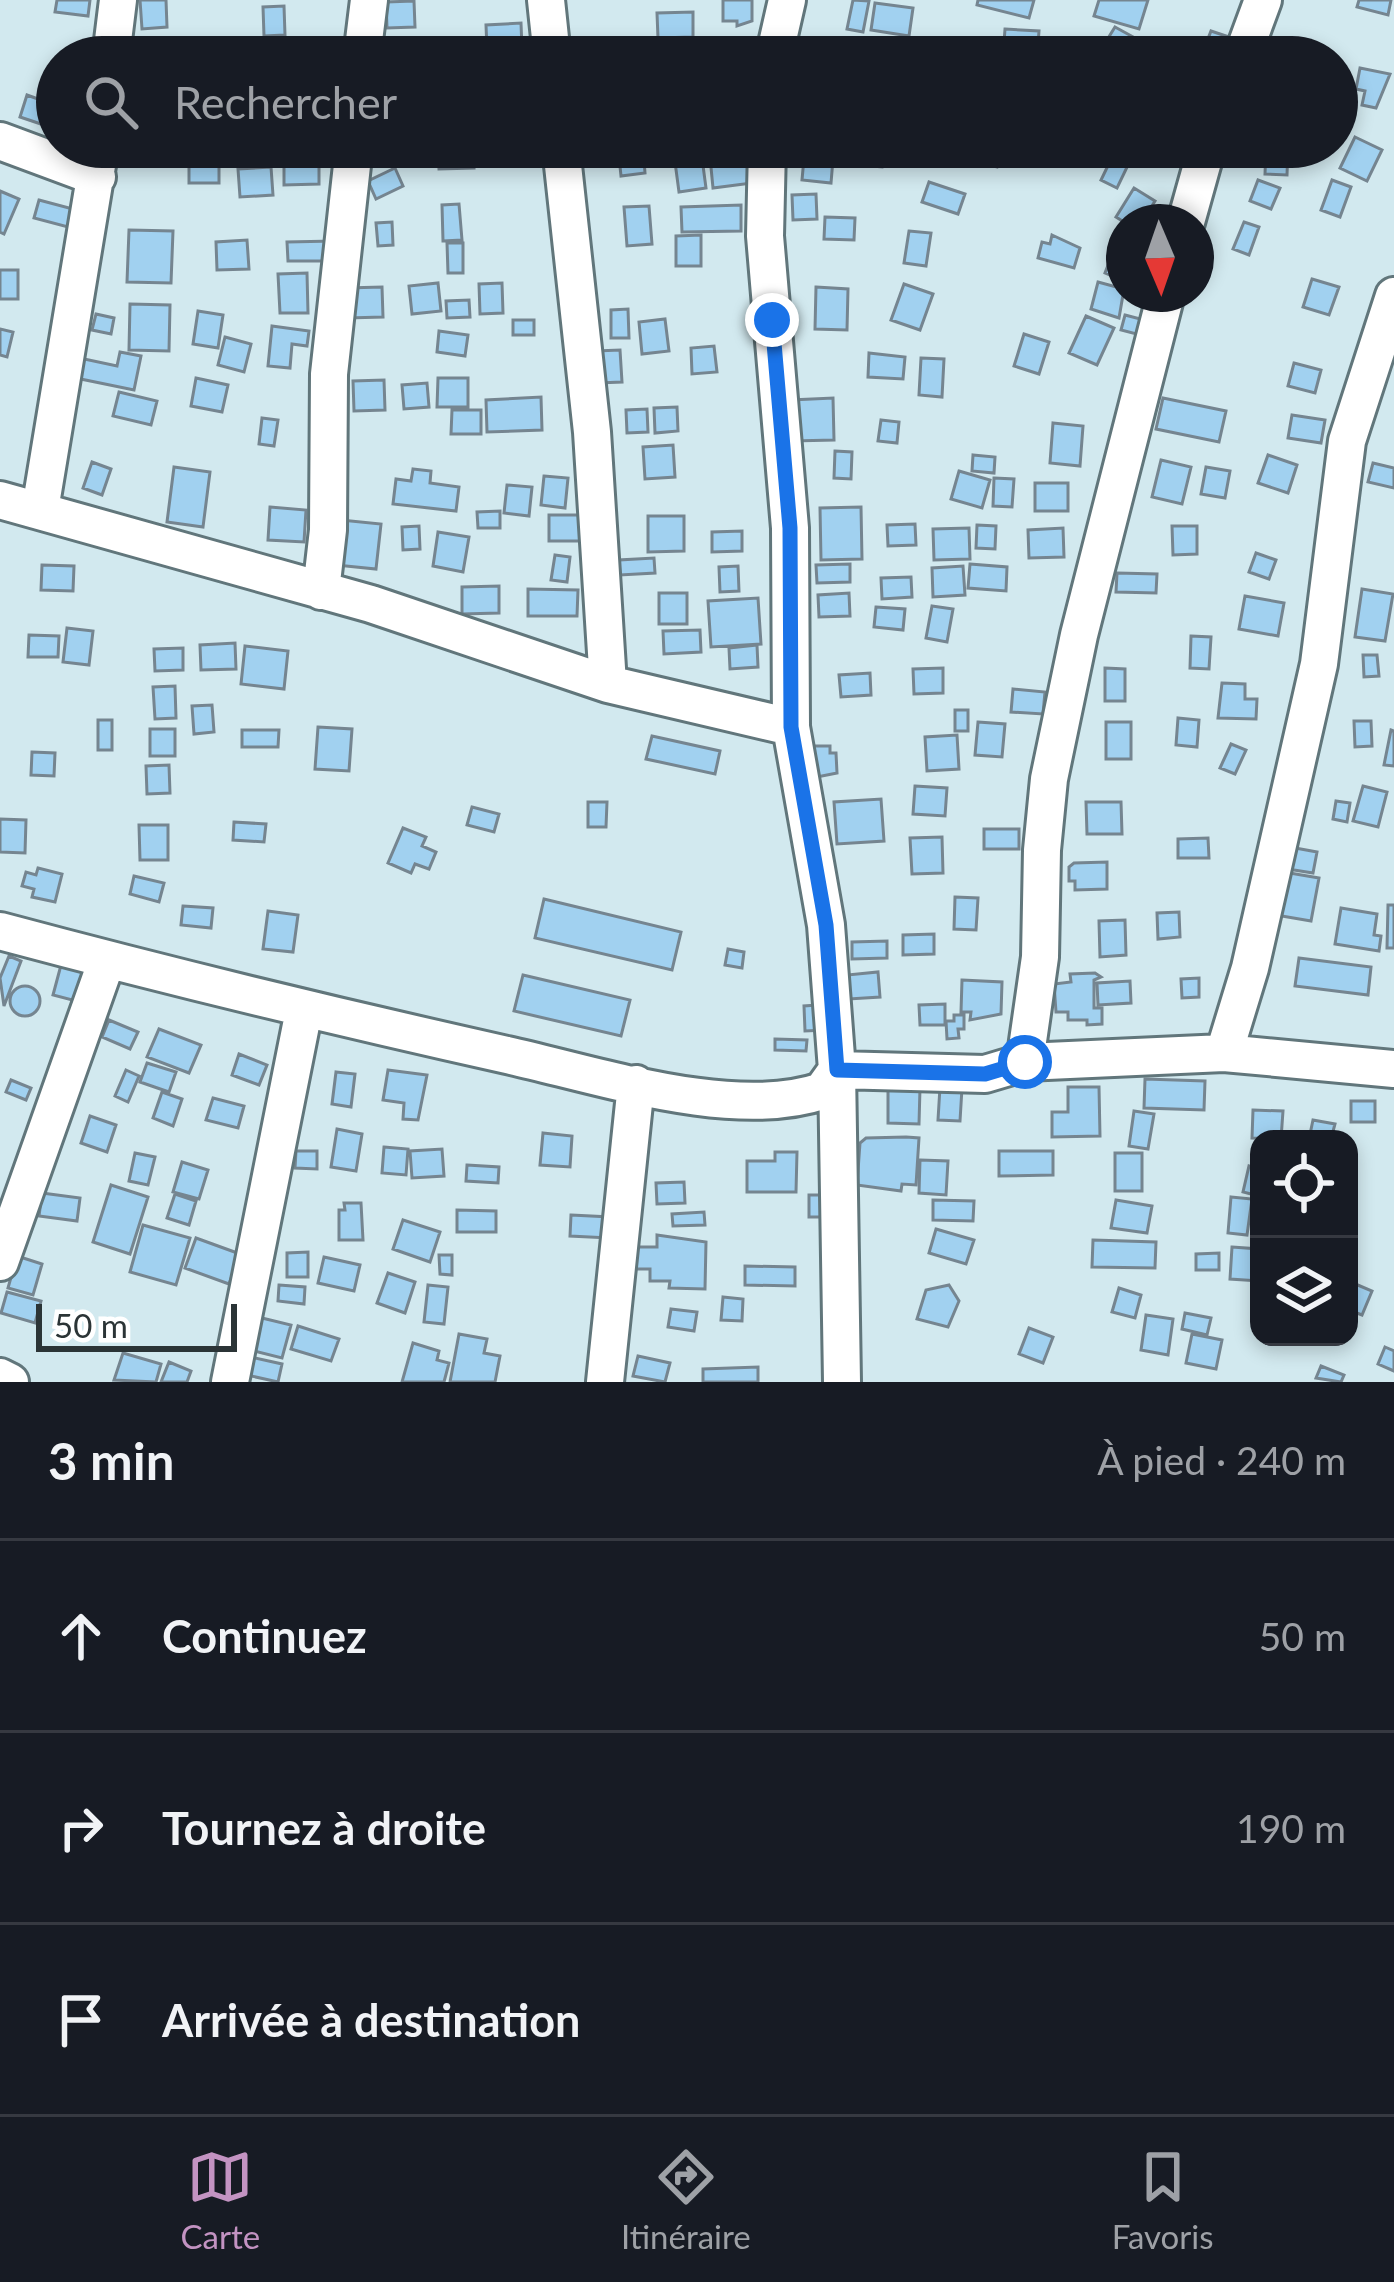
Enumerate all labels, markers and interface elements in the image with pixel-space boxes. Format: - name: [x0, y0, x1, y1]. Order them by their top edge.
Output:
- search box: [36, 36, 1358, 168]
- icon: search: [78, 69, 144, 135]
- text: Rechercher: [174, 75, 397, 129]
- north arrow: [1106, 204, 1214, 312]
- route end: [745, 293, 799, 347]
- route start: [998, 1035, 1052, 1089]
- map controls: [1250, 1130, 1358, 1346]
- button: locate: [1250, 1130, 1358, 1238]
- button: layers: [1250, 1238, 1358, 1346]
- scale bar: [36, 1298, 237, 1351]
- text: 50 m: [54, 1305, 128, 1345]
- text: 3 min: [48, 1430, 174, 1491]
- text: À pied · 240 m: [1097, 1437, 1346, 1483]
- icon: ahead: [48, 1603, 114, 1669]
- text: Continuez: [162, 1609, 367, 1663]
- text: 50 m: [1259, 1613, 1346, 1659]
- icon: right: [48, 1795, 114, 1861]
- text: Tournez à droite: [162, 1801, 486, 1855]
- text: 190 m: [1236, 1805, 1346, 1851]
- icon: arrive: [48, 1987, 114, 2053]
- text: Arrivée à destination: [162, 1993, 580, 2047]
- tab: Carte: [180, 2144, 260, 2256]
- tab: Itinéraire: [621, 2144, 751, 2256]
- tab: Favoris: [1112, 2144, 1214, 2256]

